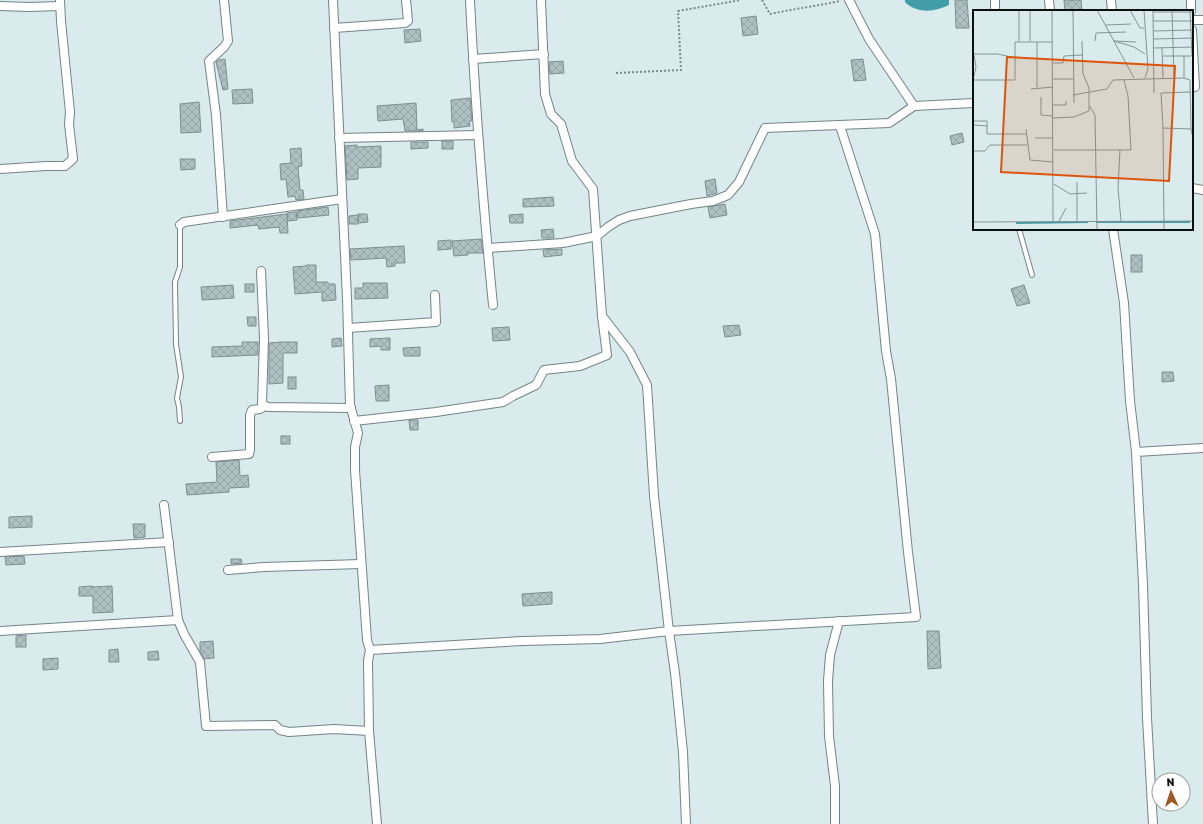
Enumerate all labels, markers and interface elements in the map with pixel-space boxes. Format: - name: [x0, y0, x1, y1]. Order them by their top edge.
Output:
- inset map: [973, 10, 1193, 230]
- north arrow: [1151, 772, 1191, 812]
- text: N: [1166, 776, 1175, 789]

